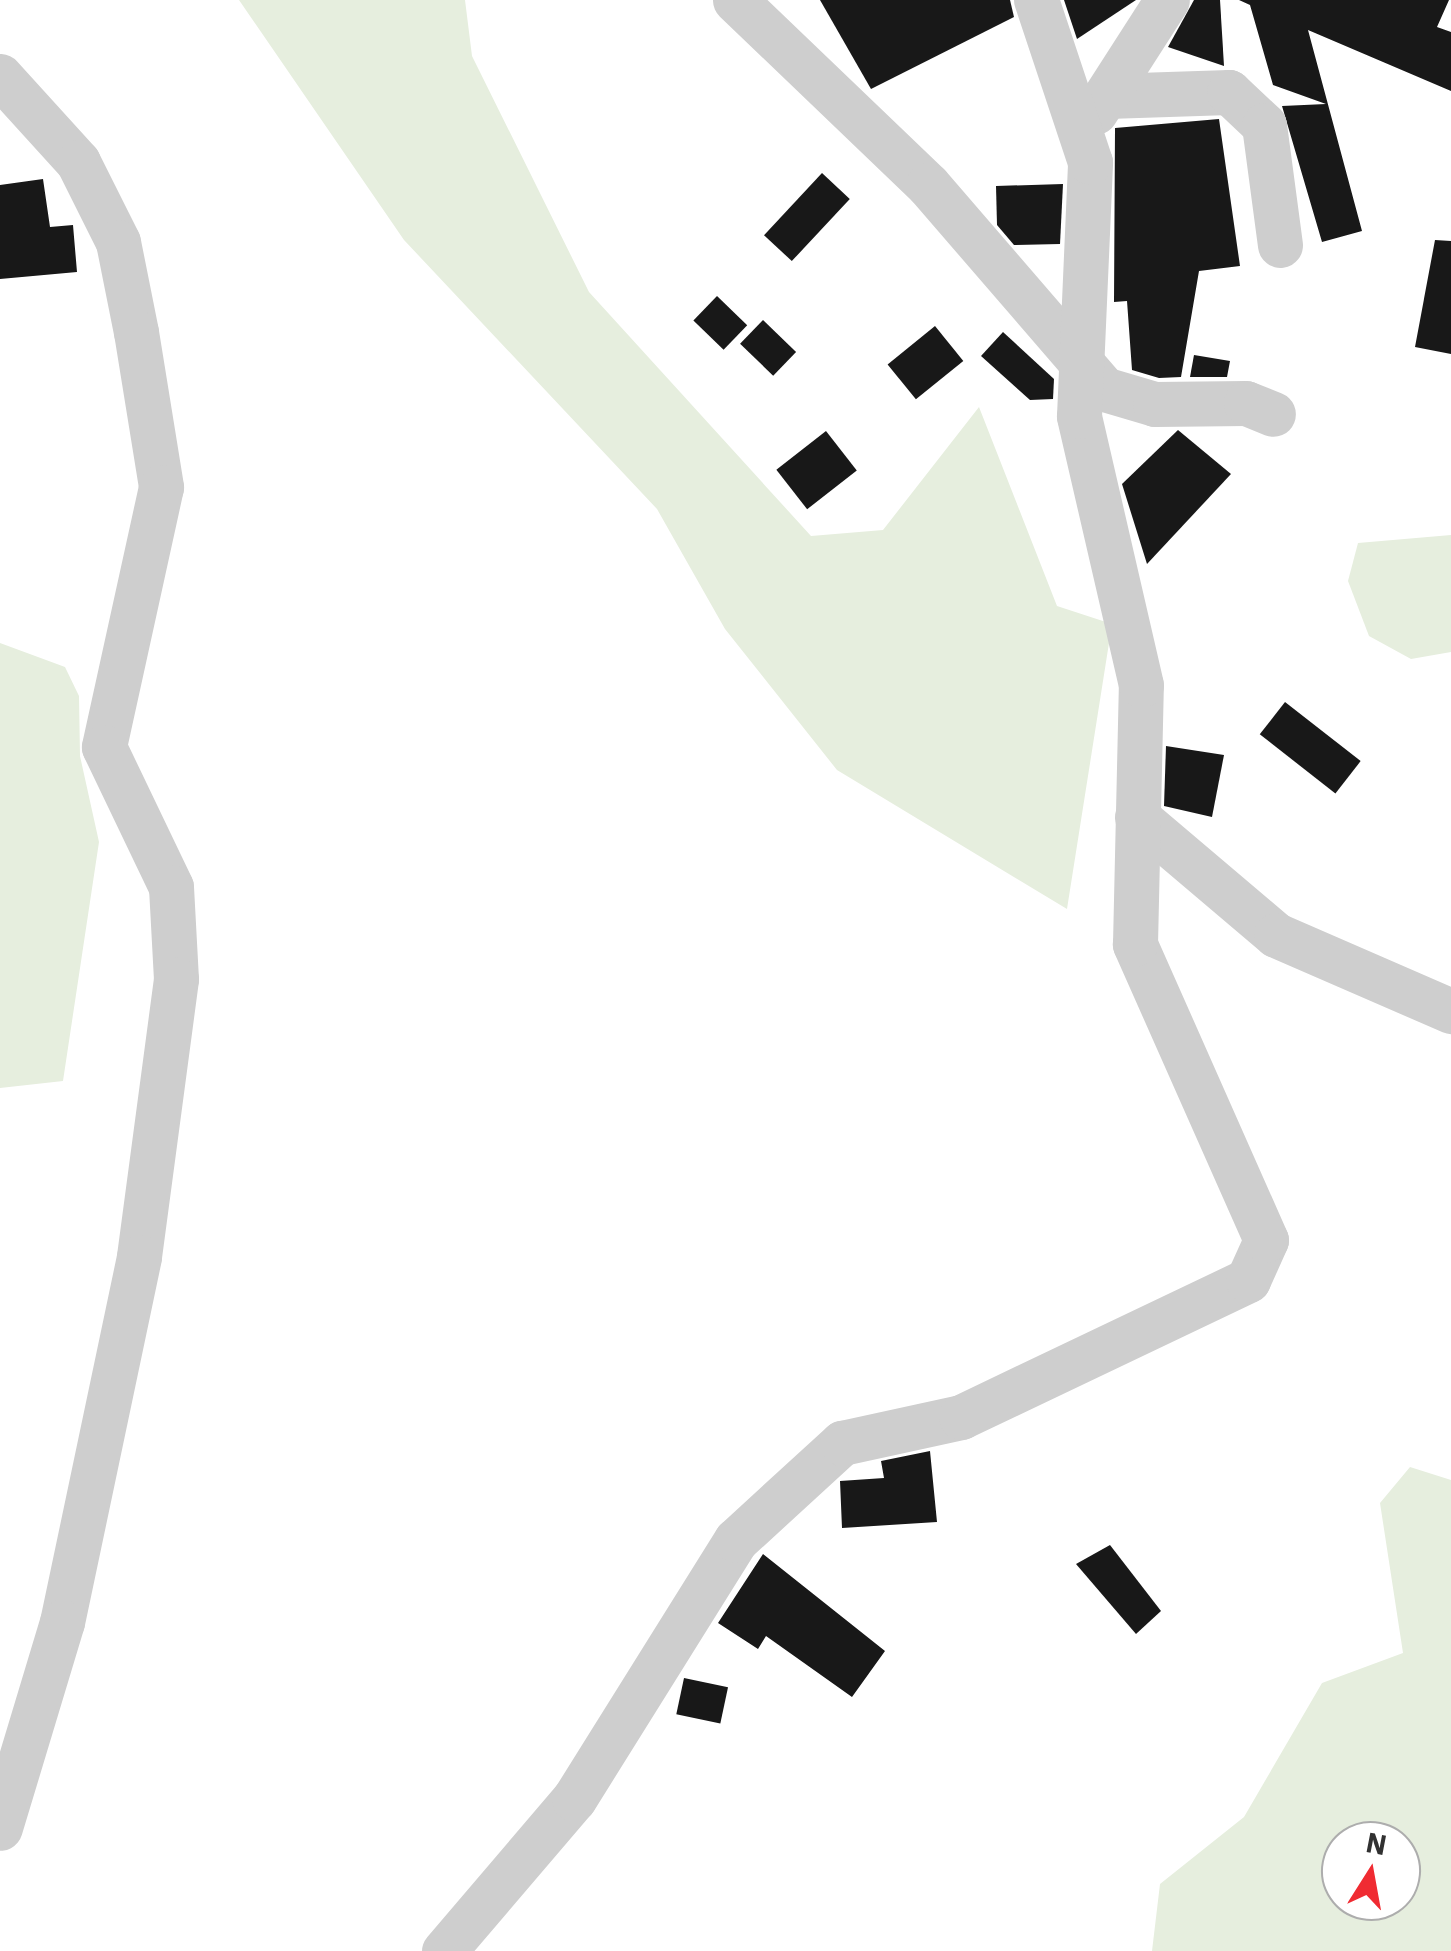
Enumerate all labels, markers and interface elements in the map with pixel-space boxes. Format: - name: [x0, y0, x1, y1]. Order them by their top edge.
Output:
- north arrow: [1321, 1821, 1421, 1921]
- text: N: [1363, 1823, 1390, 1863]

